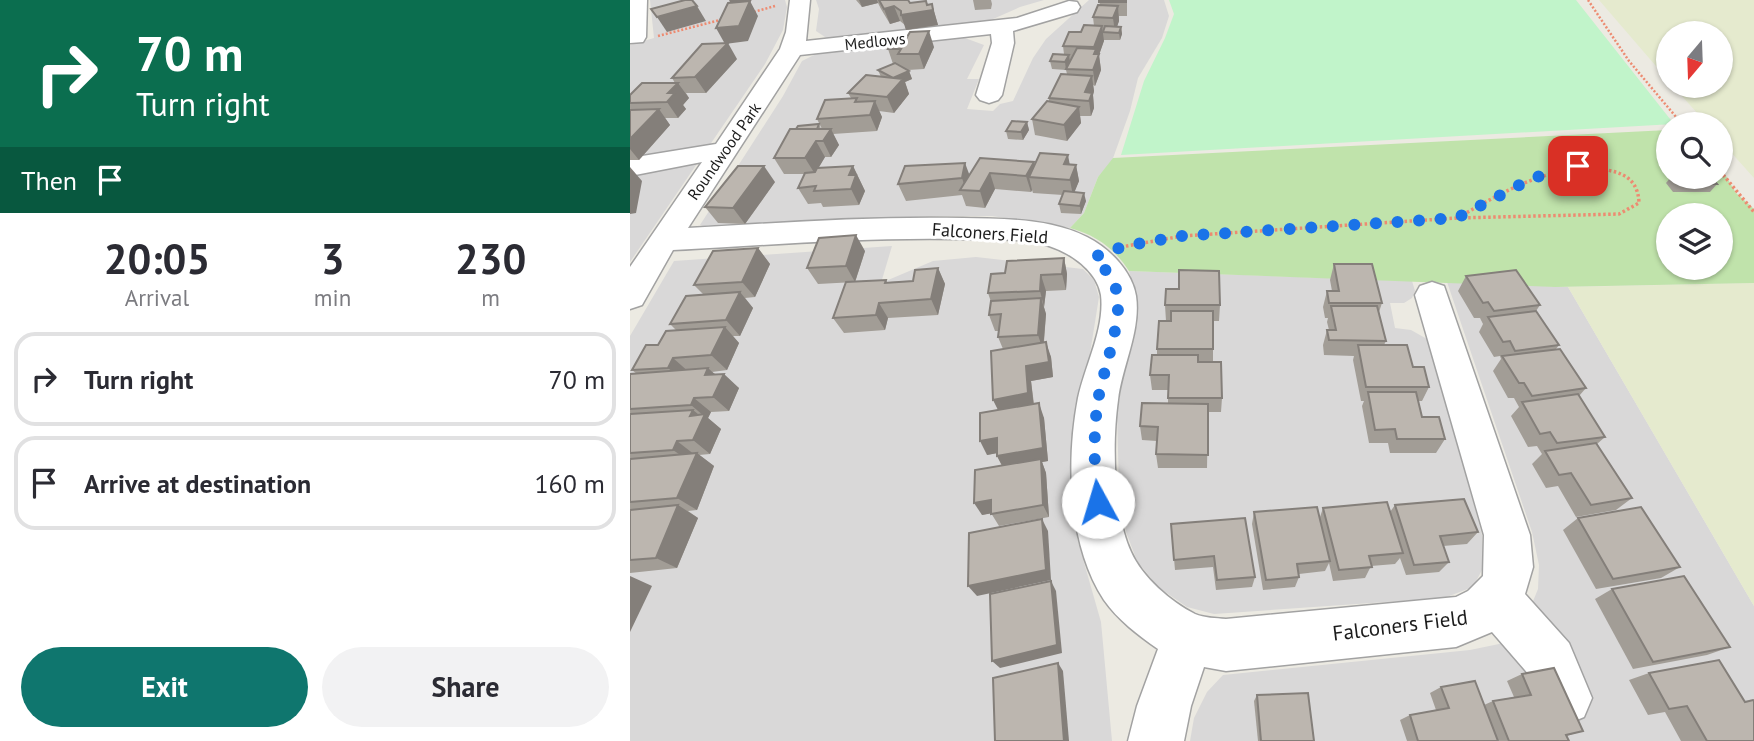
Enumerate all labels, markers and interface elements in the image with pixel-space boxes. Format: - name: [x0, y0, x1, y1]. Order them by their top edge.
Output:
- text: 70 m: [136, 21, 243, 85]
- north arrow: [1656, 21, 1732, 98]
- map controls: [1656, 21, 1733, 280]
- icon: right: [21, 28, 112, 119]
- street label: Medlows: [844, 28, 907, 54]
- text: Turn right: [136, 83, 270, 125]
- street label: Roundwood Park: [683, 98, 765, 204]
- button: search: [1656, 112, 1733, 189]
- pin: [1548, 136, 1608, 196]
- icon: arrive: [1559, 147, 1597, 185]
- icon: arrive: [91, 161, 129, 199]
- text: Then: [21, 164, 77, 197]
- button: layers: [1656, 203, 1733, 280]
- street label: Falconers Field: [931, 217, 1049, 249]
- text: 20:05: [104, 231, 210, 286]
- text: 3: [321, 231, 344, 286]
- text: 230: [455, 231, 526, 286]
- text: Arrival: [125, 283, 189, 312]
- text: min: [314, 283, 351, 312]
- text: m: [481, 283, 500, 312]
- icon: right: [25, 360, 63, 398]
- text: Turn right: [84, 363, 193, 396]
- text: 70 m: [549, 363, 605, 396]
- icon: arrive: [25, 464, 63, 502]
- position arrow: [1061, 465, 1135, 539]
- text: Arrive at destination: [84, 467, 311, 500]
- text: 160 m: [534, 467, 605, 500]
- street label: Falconers Field: [1331, 603, 1469, 647]
- button: Exit: [21, 647, 308, 727]
- button: Share: [322, 647, 609, 727]

